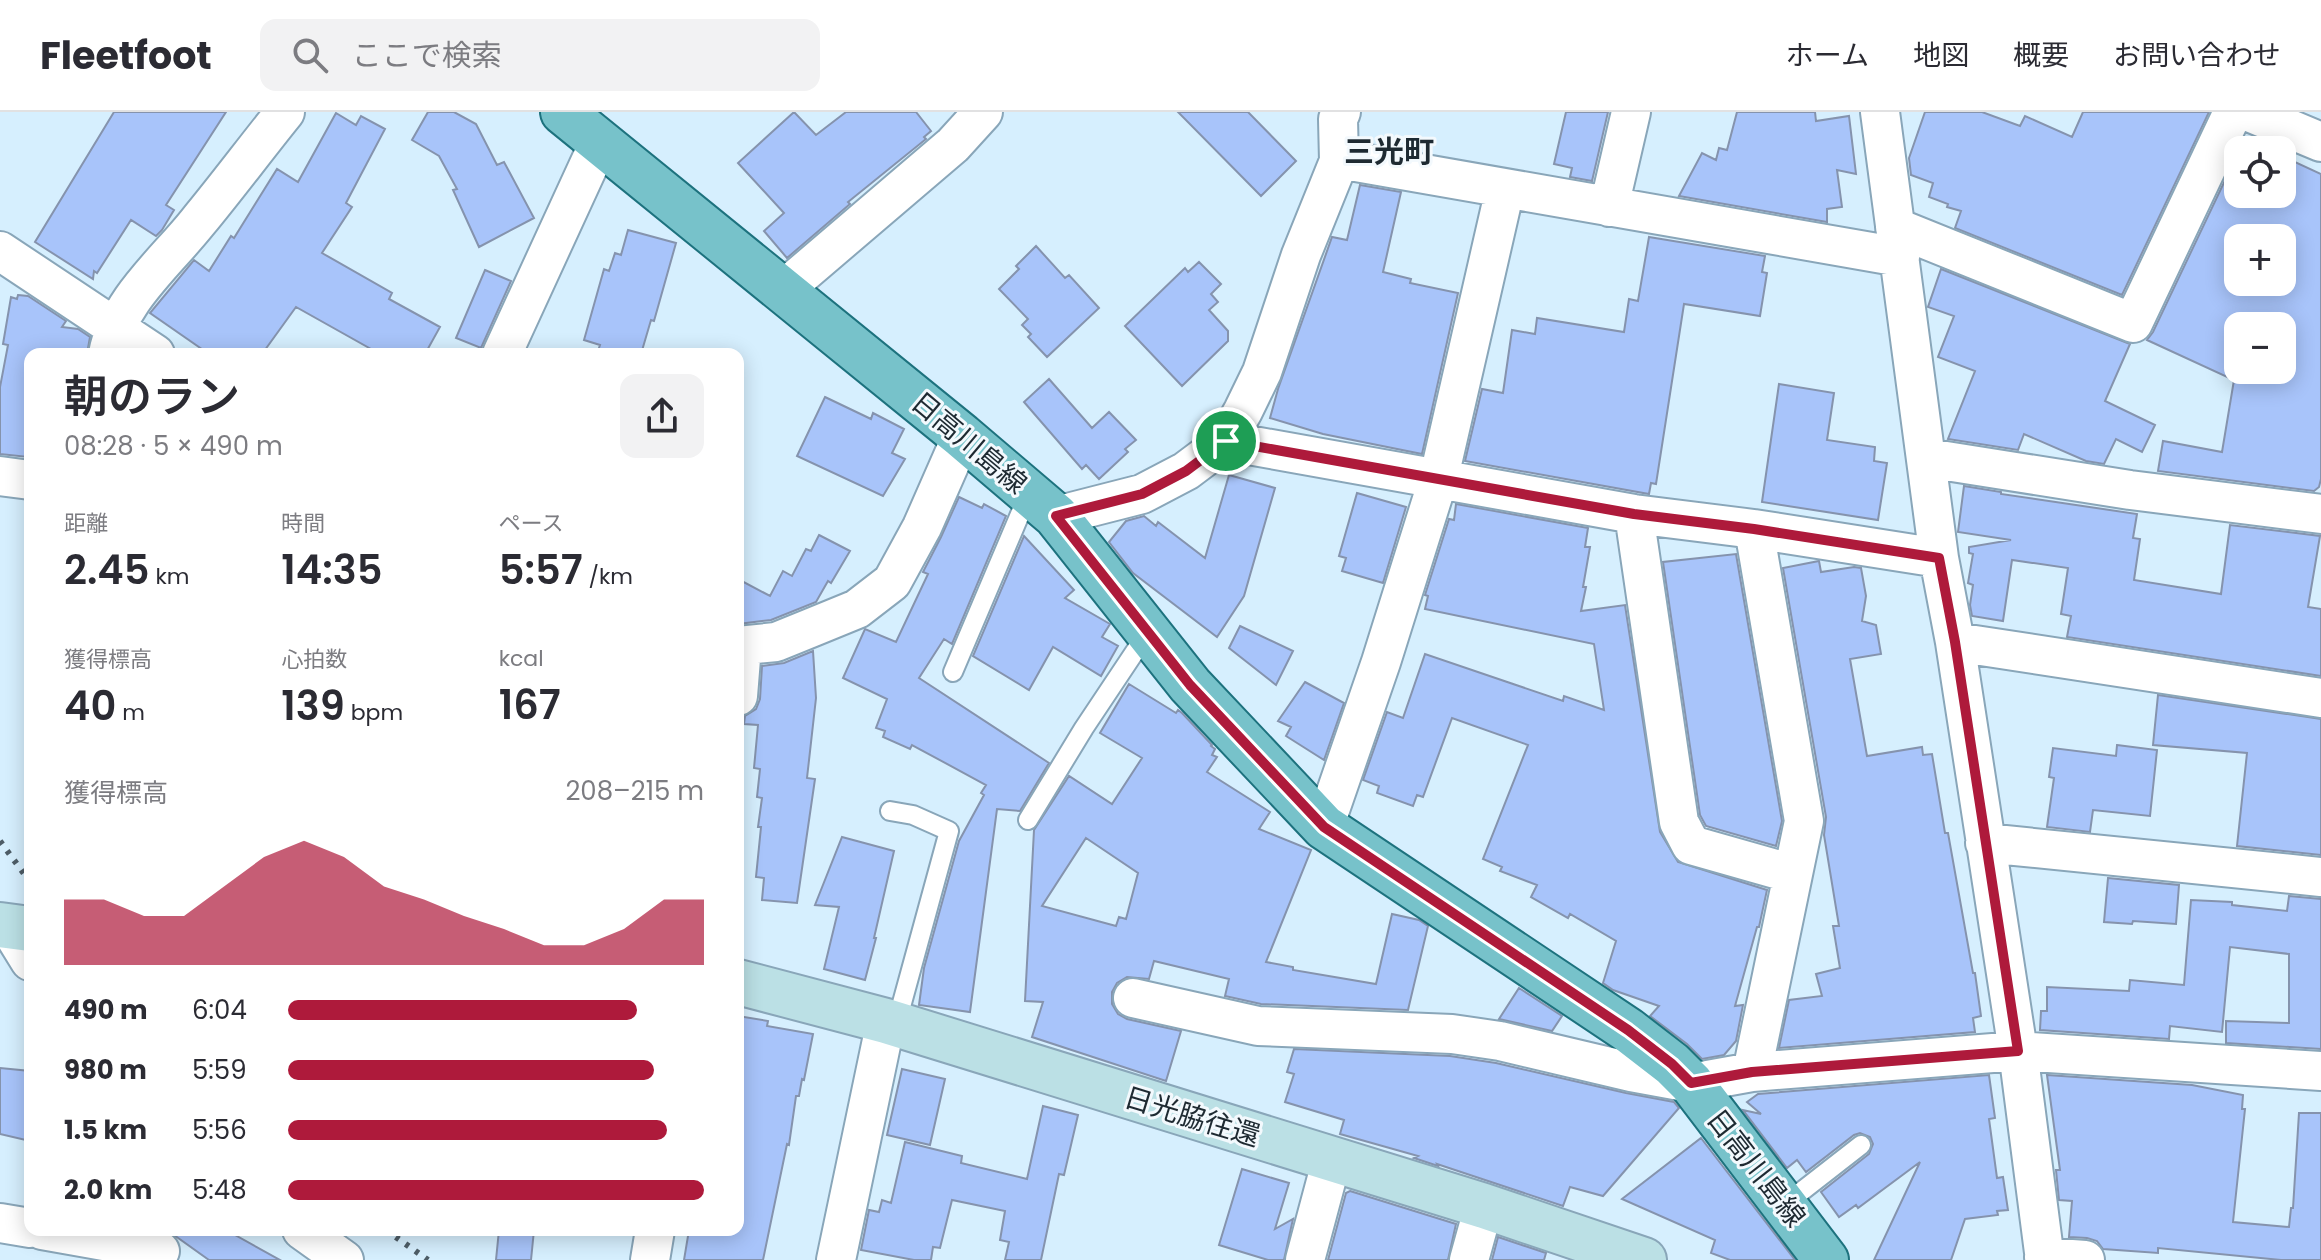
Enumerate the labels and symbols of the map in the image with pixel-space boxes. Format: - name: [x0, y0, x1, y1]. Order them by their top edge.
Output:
- district label: 三光町: [1344, 130, 1434, 173]
- street label: 日高川島線: [903, 383, 1035, 503]
- pin: [1192, 407, 1260, 475]
- street label: 日光脇往還: [1119, 1078, 1265, 1156]
- street label: 日高川島線: [1698, 1101, 1814, 1235]

